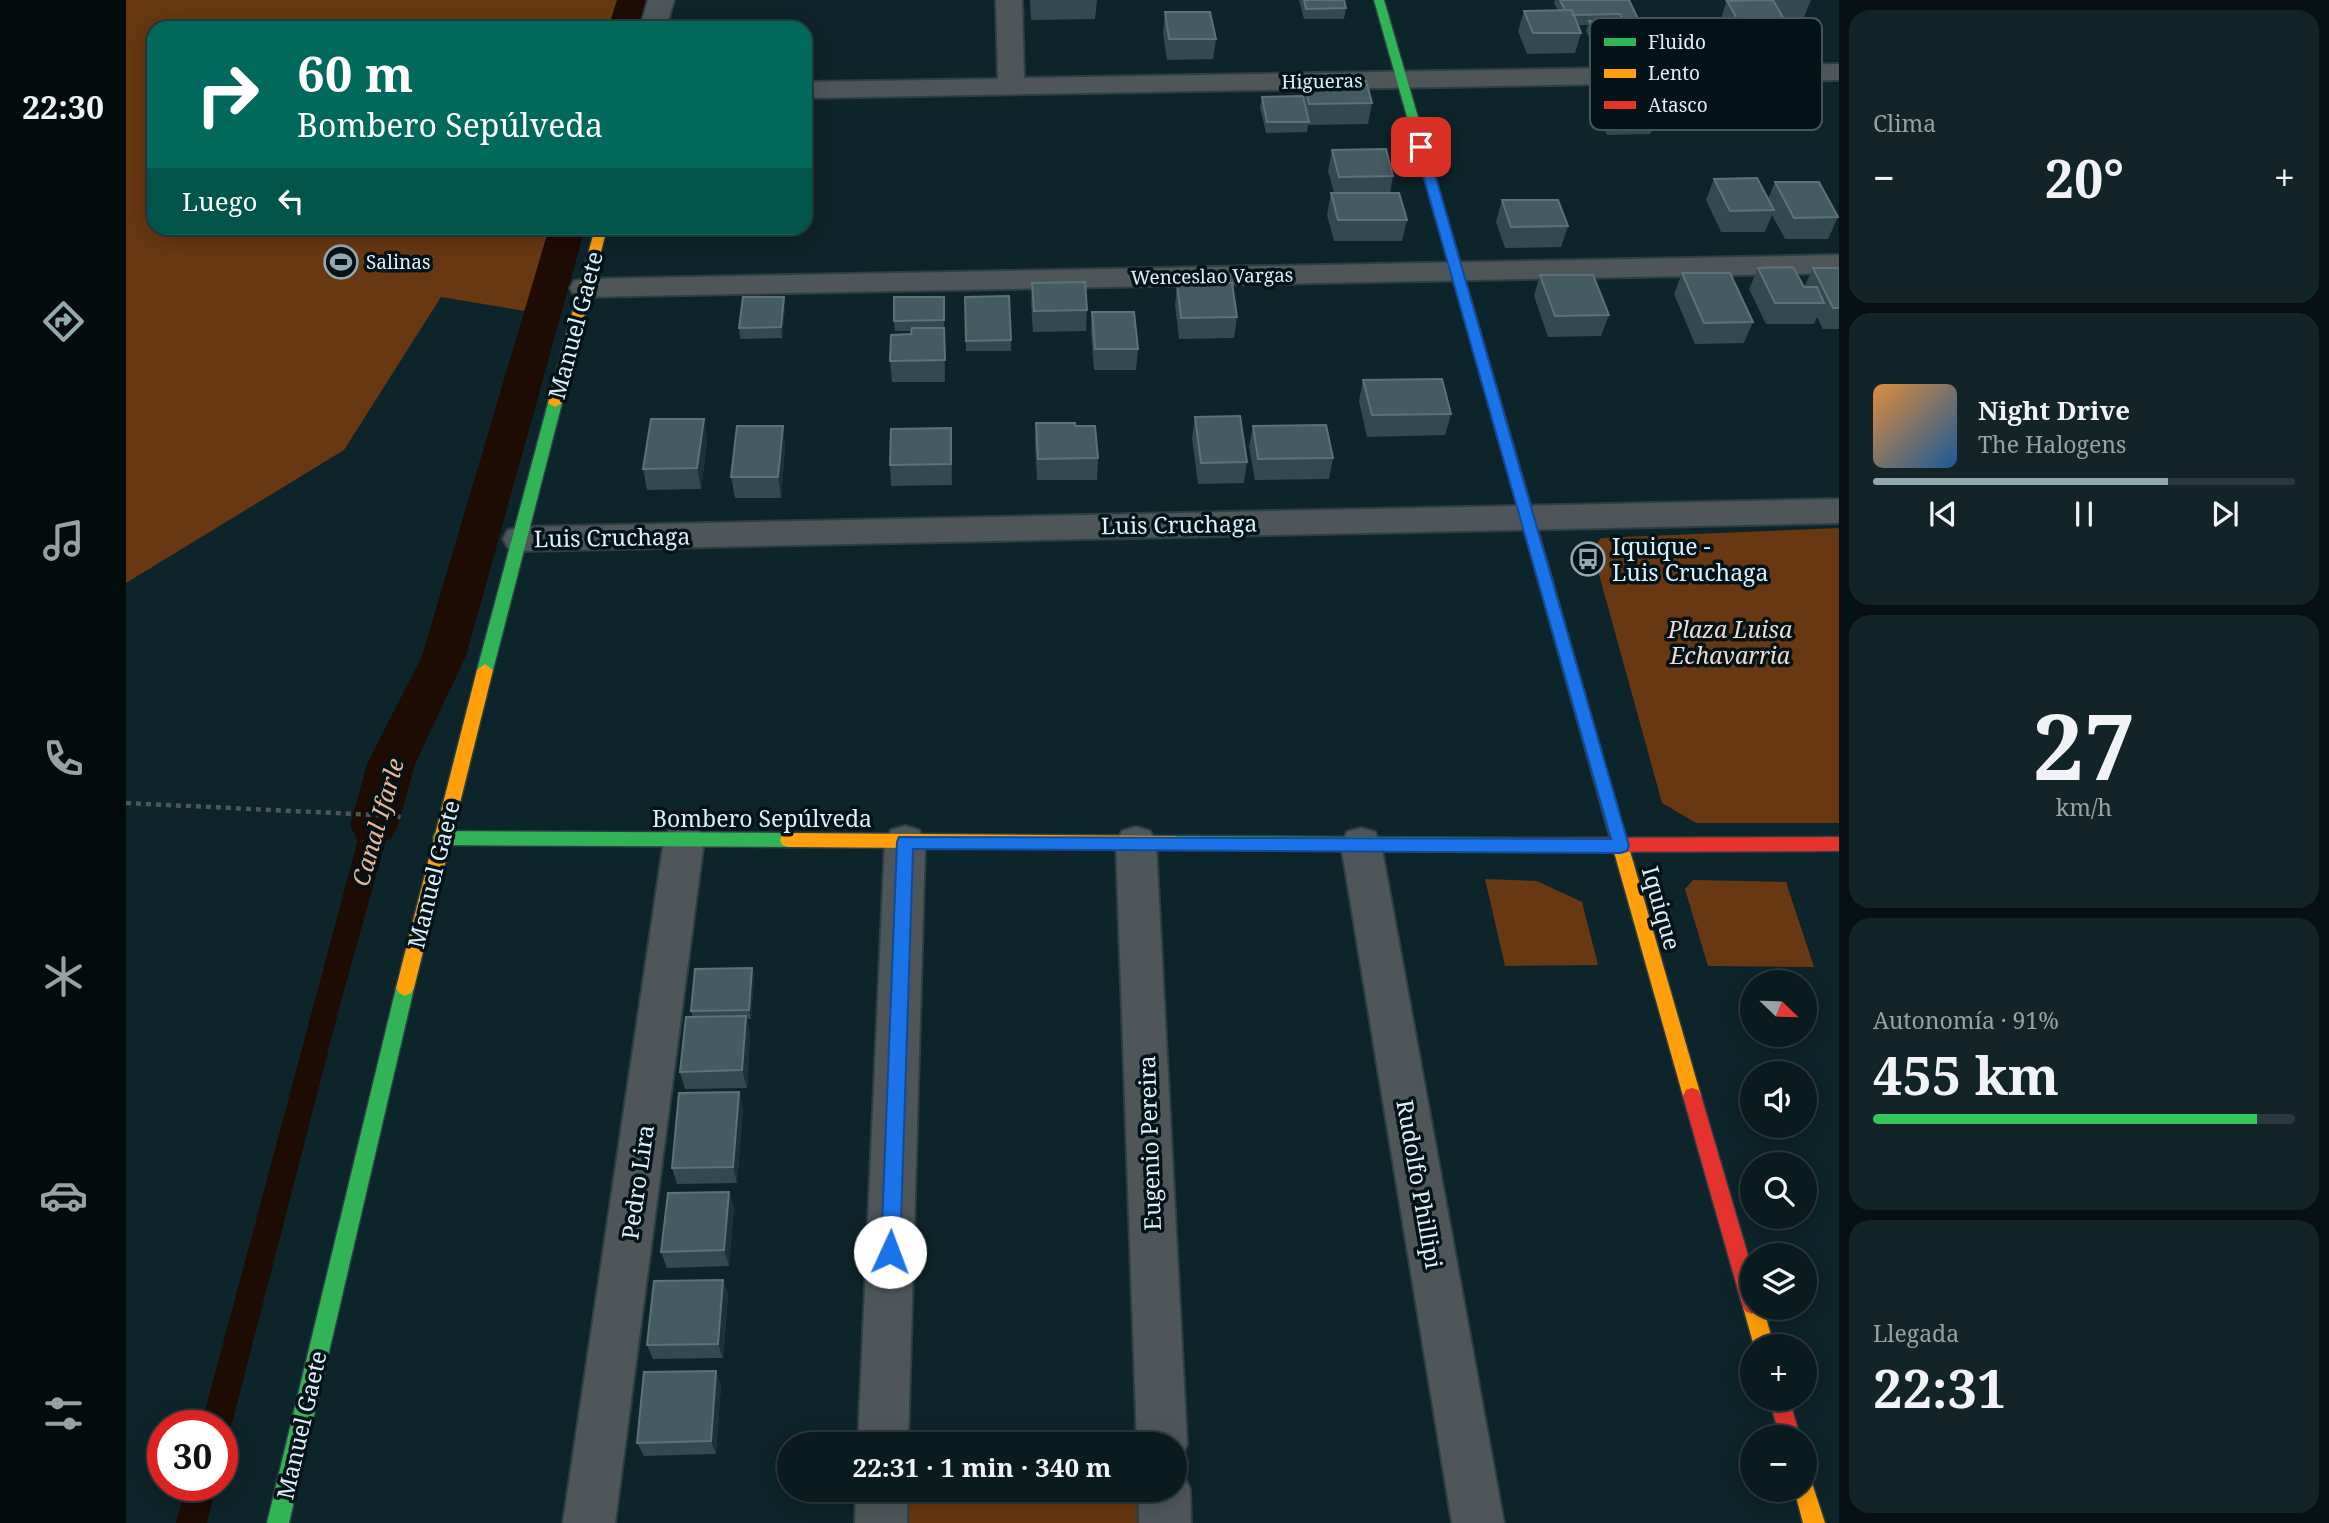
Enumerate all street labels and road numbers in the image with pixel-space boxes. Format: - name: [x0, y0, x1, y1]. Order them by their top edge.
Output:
- street label: Higueras: [1281, 67, 1363, 95]
- street label: Manuel Gaete: [540, 248, 610, 402]
- street label: Wenceslao Vargas: [1130, 262, 1294, 290]
- street label: Luis Cruchaga: [1101, 507, 1257, 541]
- street label: Luis Cruchaga: [534, 520, 690, 554]
- street label: Manuel Gaete: [399, 797, 467, 951]
- street label: Bombero Sepúlveda: [652, 802, 872, 834]
- street label: Iquique: [1635, 862, 1689, 954]
- street label: Eugenio Pereira: [1130, 1055, 1168, 1231]
- street label: Rudolfo Phillipi: [1389, 1097, 1451, 1272]
- street label: Pedro Lira: [613, 1123, 661, 1241]
- street label: Manuel Gaete: [268, 1348, 334, 1502]

